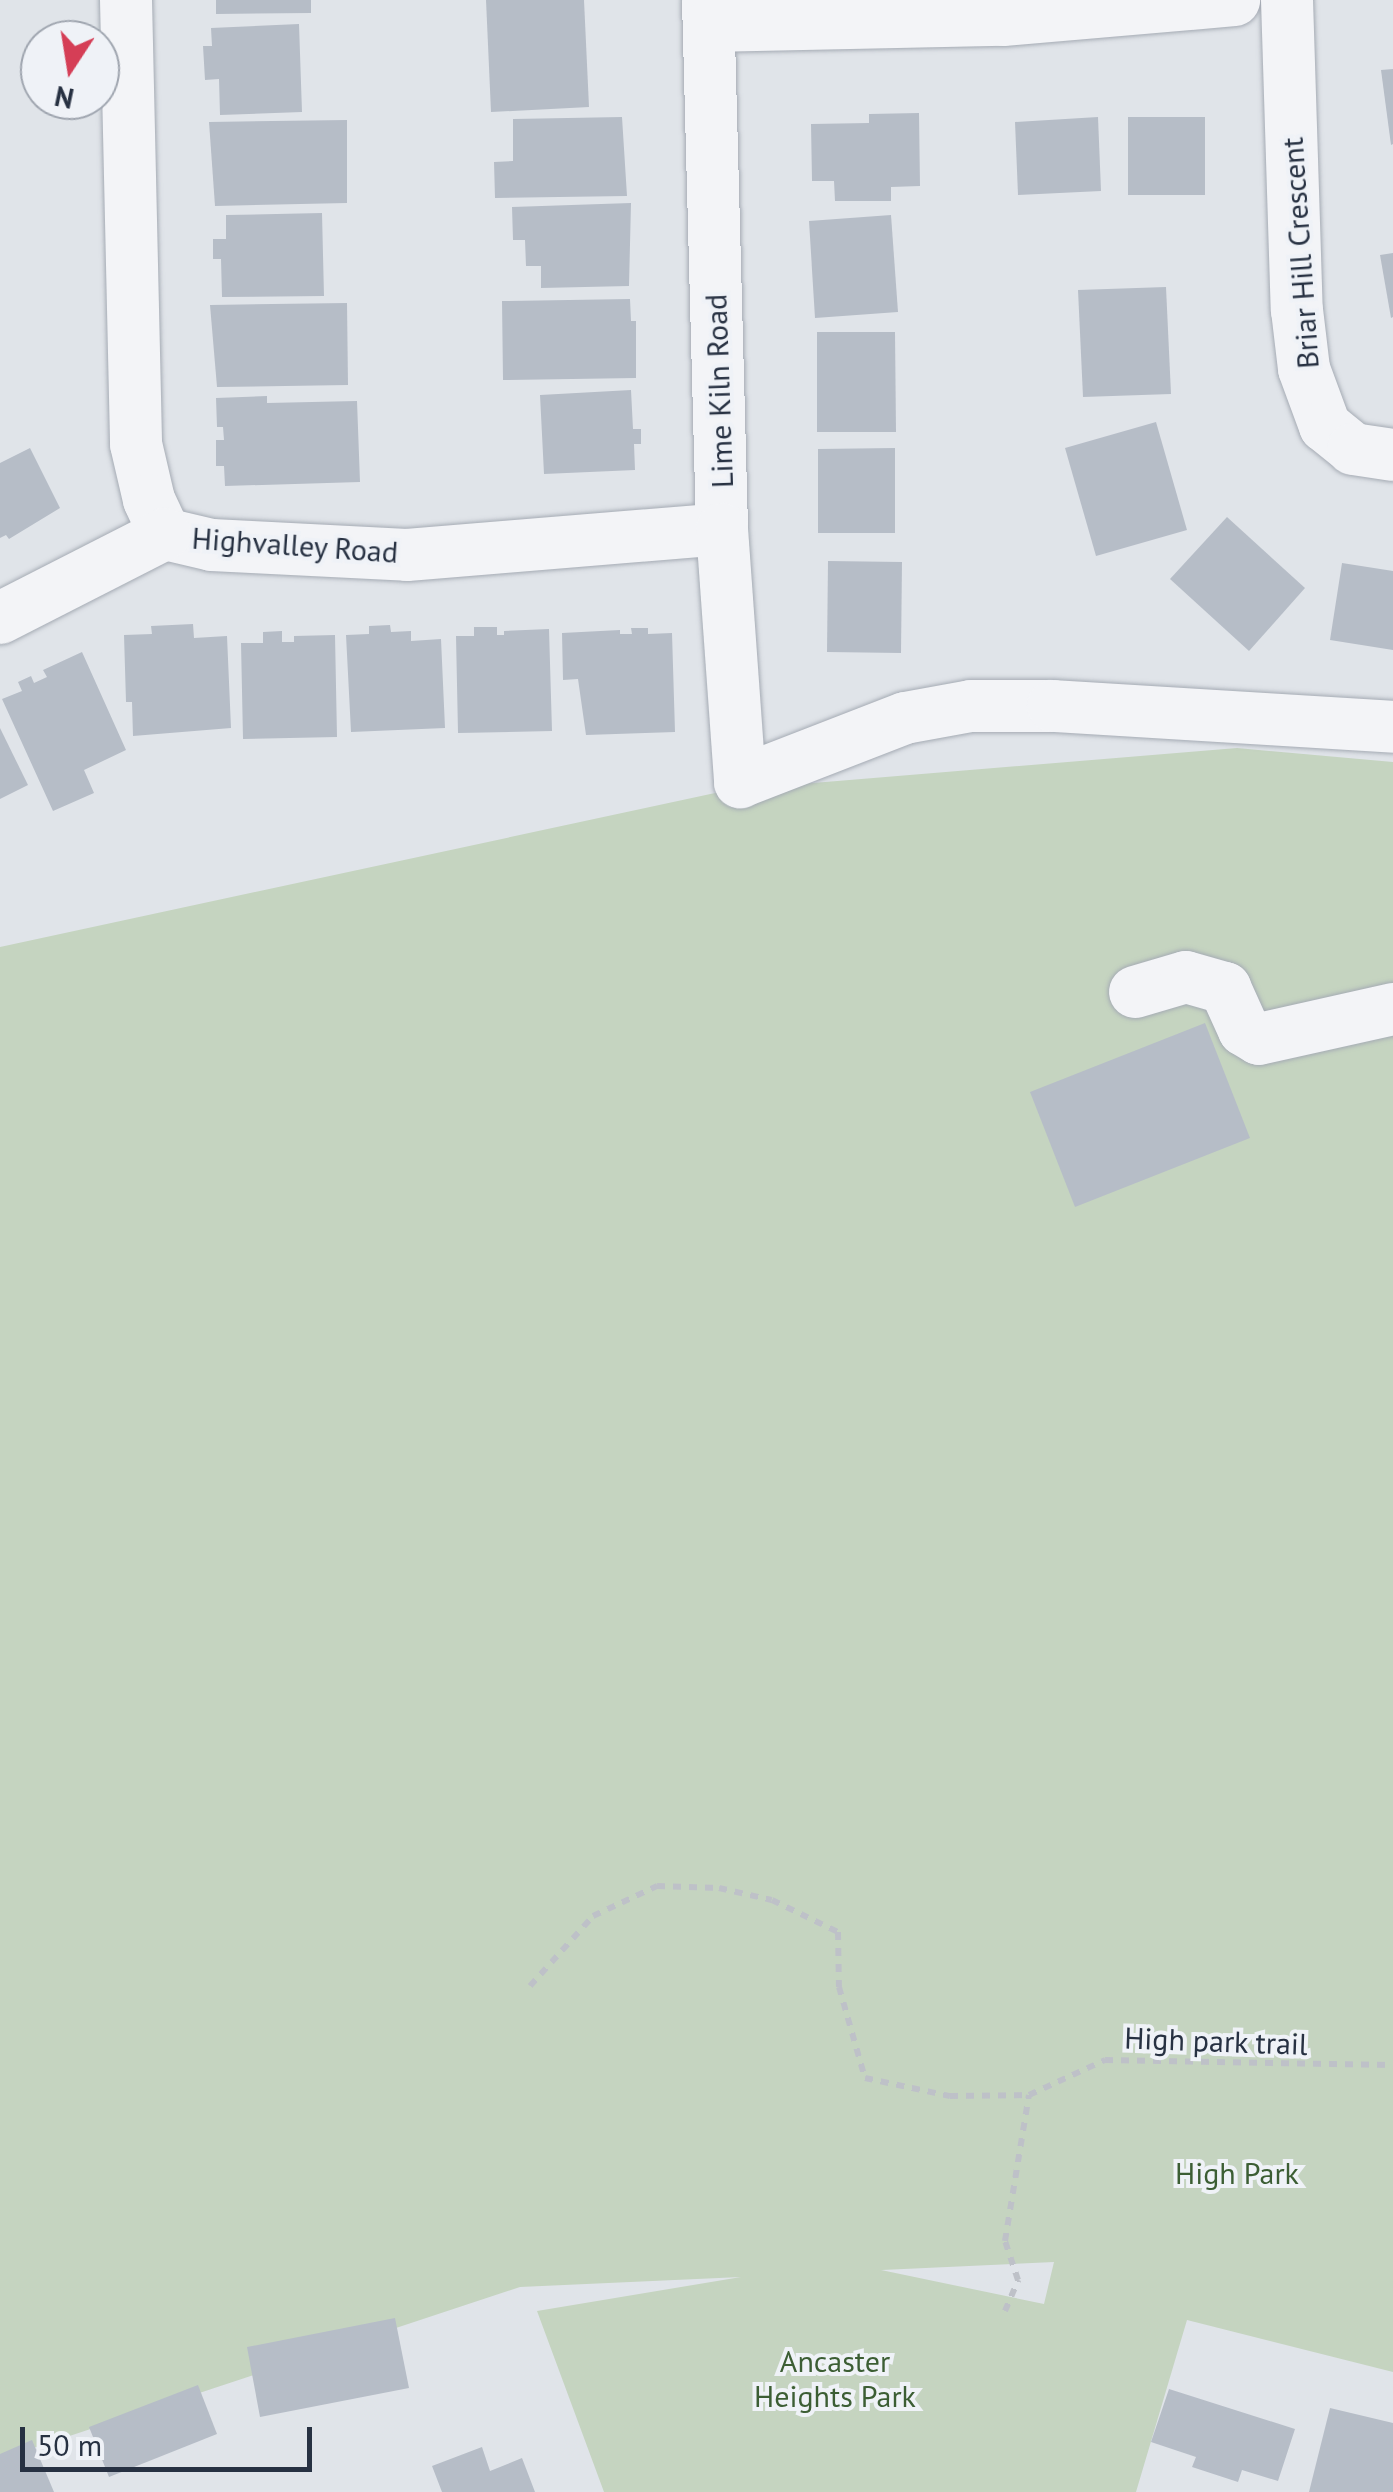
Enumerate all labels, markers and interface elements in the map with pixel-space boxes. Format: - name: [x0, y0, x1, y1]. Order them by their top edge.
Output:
- north arrow: [20, 20, 120, 120]
- text: N: [51, 78, 77, 118]
- street label: Briar Hill Crescent: [1274, 136, 1326, 370]
- street label: Lime Kiln Road: [698, 293, 740, 489]
- street label: Highvalley Road: [190, 520, 400, 570]
- street label: High park trail: [1123, 2020, 1309, 2062]
- park label: High Park: [1175, 2155, 1299, 2191]
- park label: Ancaster Heights Park: [754, 2343, 916, 2414]
- scale bar: [25, 2407, 318, 2469]
- text: 50 m: [37, 2425, 102, 2464]

